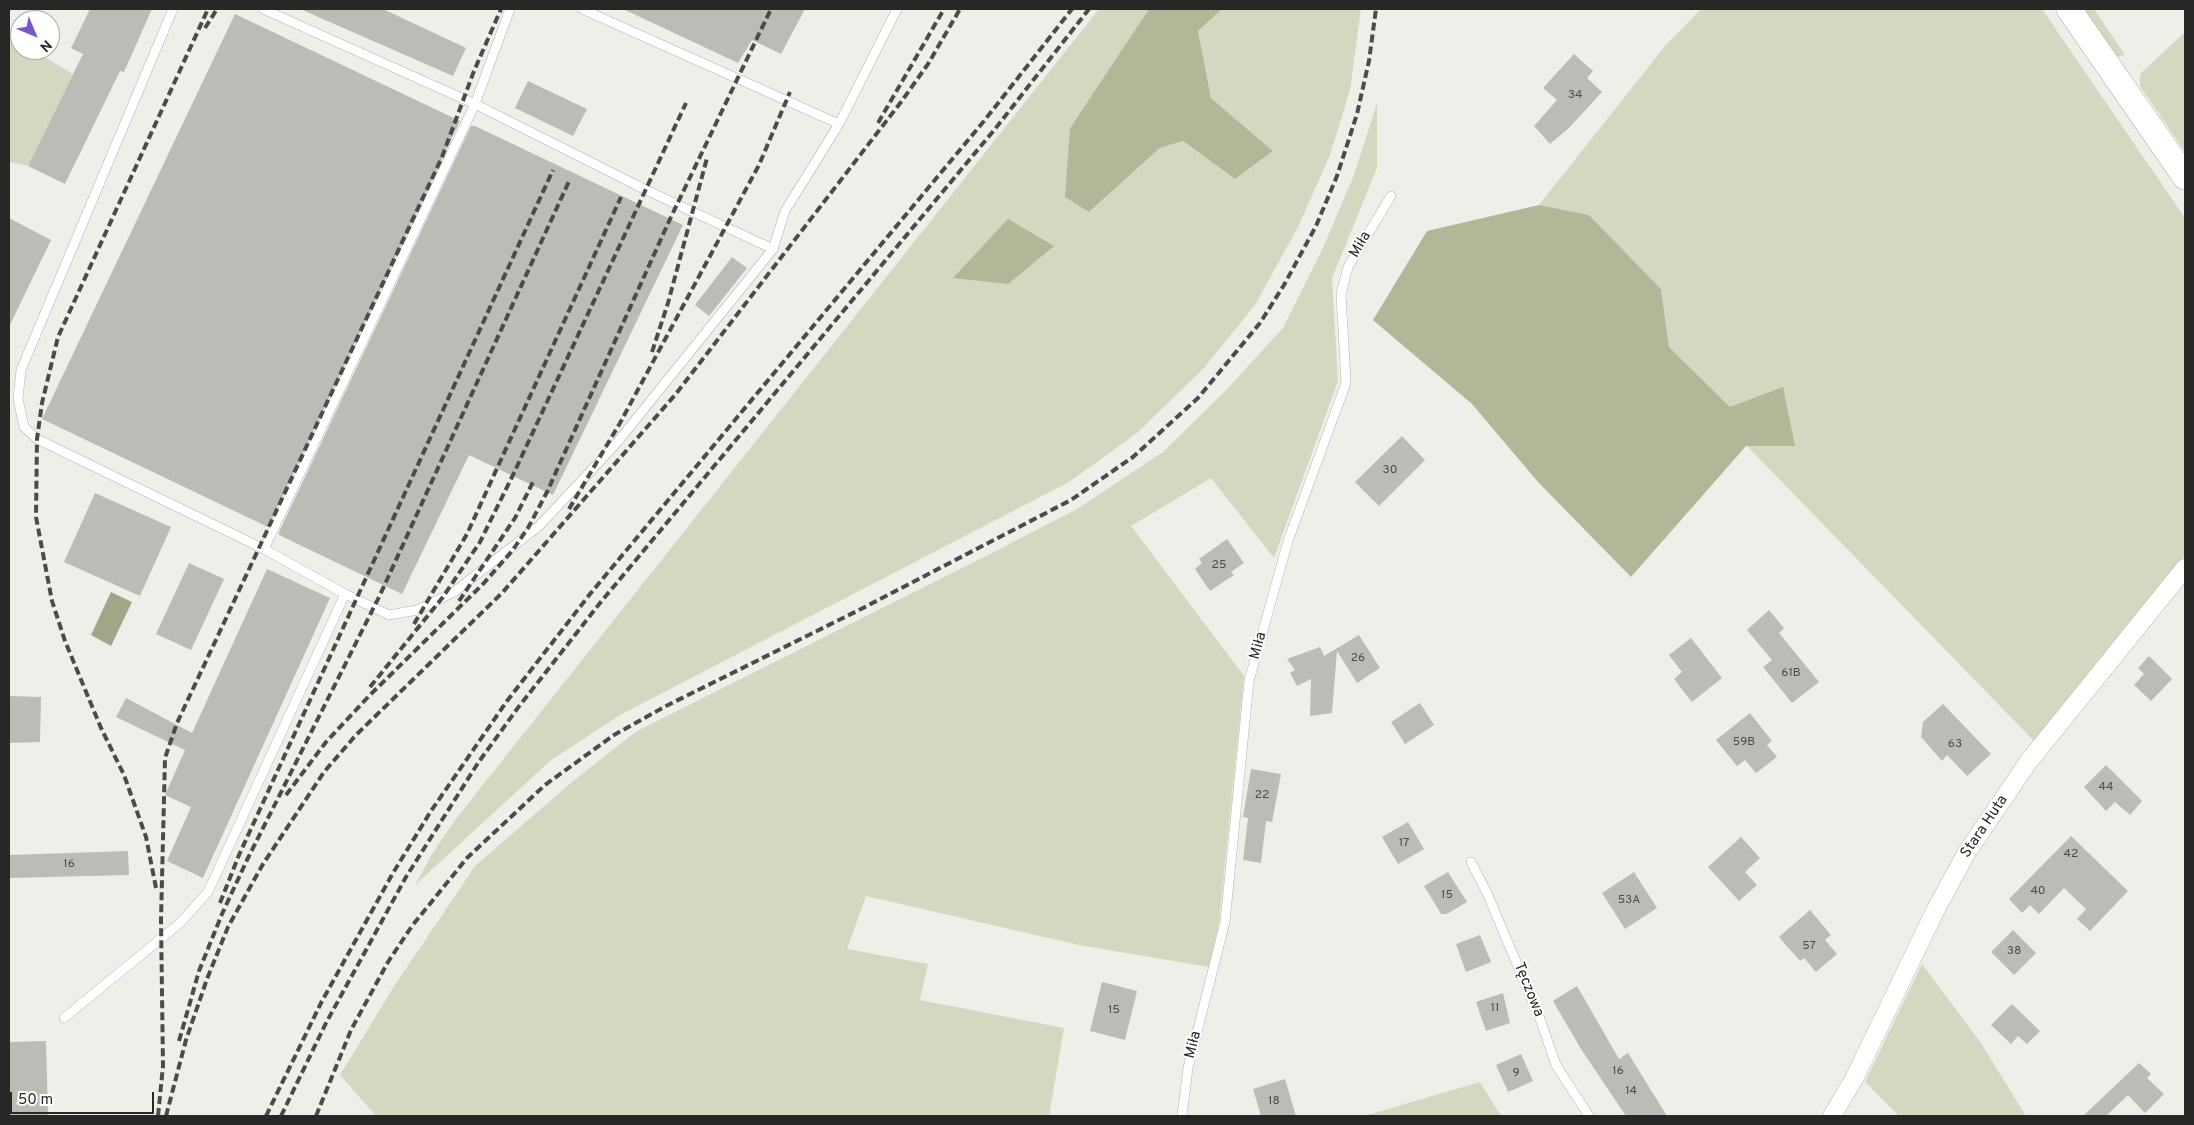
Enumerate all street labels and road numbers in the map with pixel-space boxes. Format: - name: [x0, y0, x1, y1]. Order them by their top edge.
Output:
- street label: Miła: [1346, 228, 1376, 262]
- street label: Miła: [1247, 630, 1271, 662]
- street label: Stara Huta: [1957, 792, 2013, 862]
- street label: Tęczowa: [1509, 960, 1547, 1020]
- street label: Miła: [1182, 1029, 1206, 1061]

